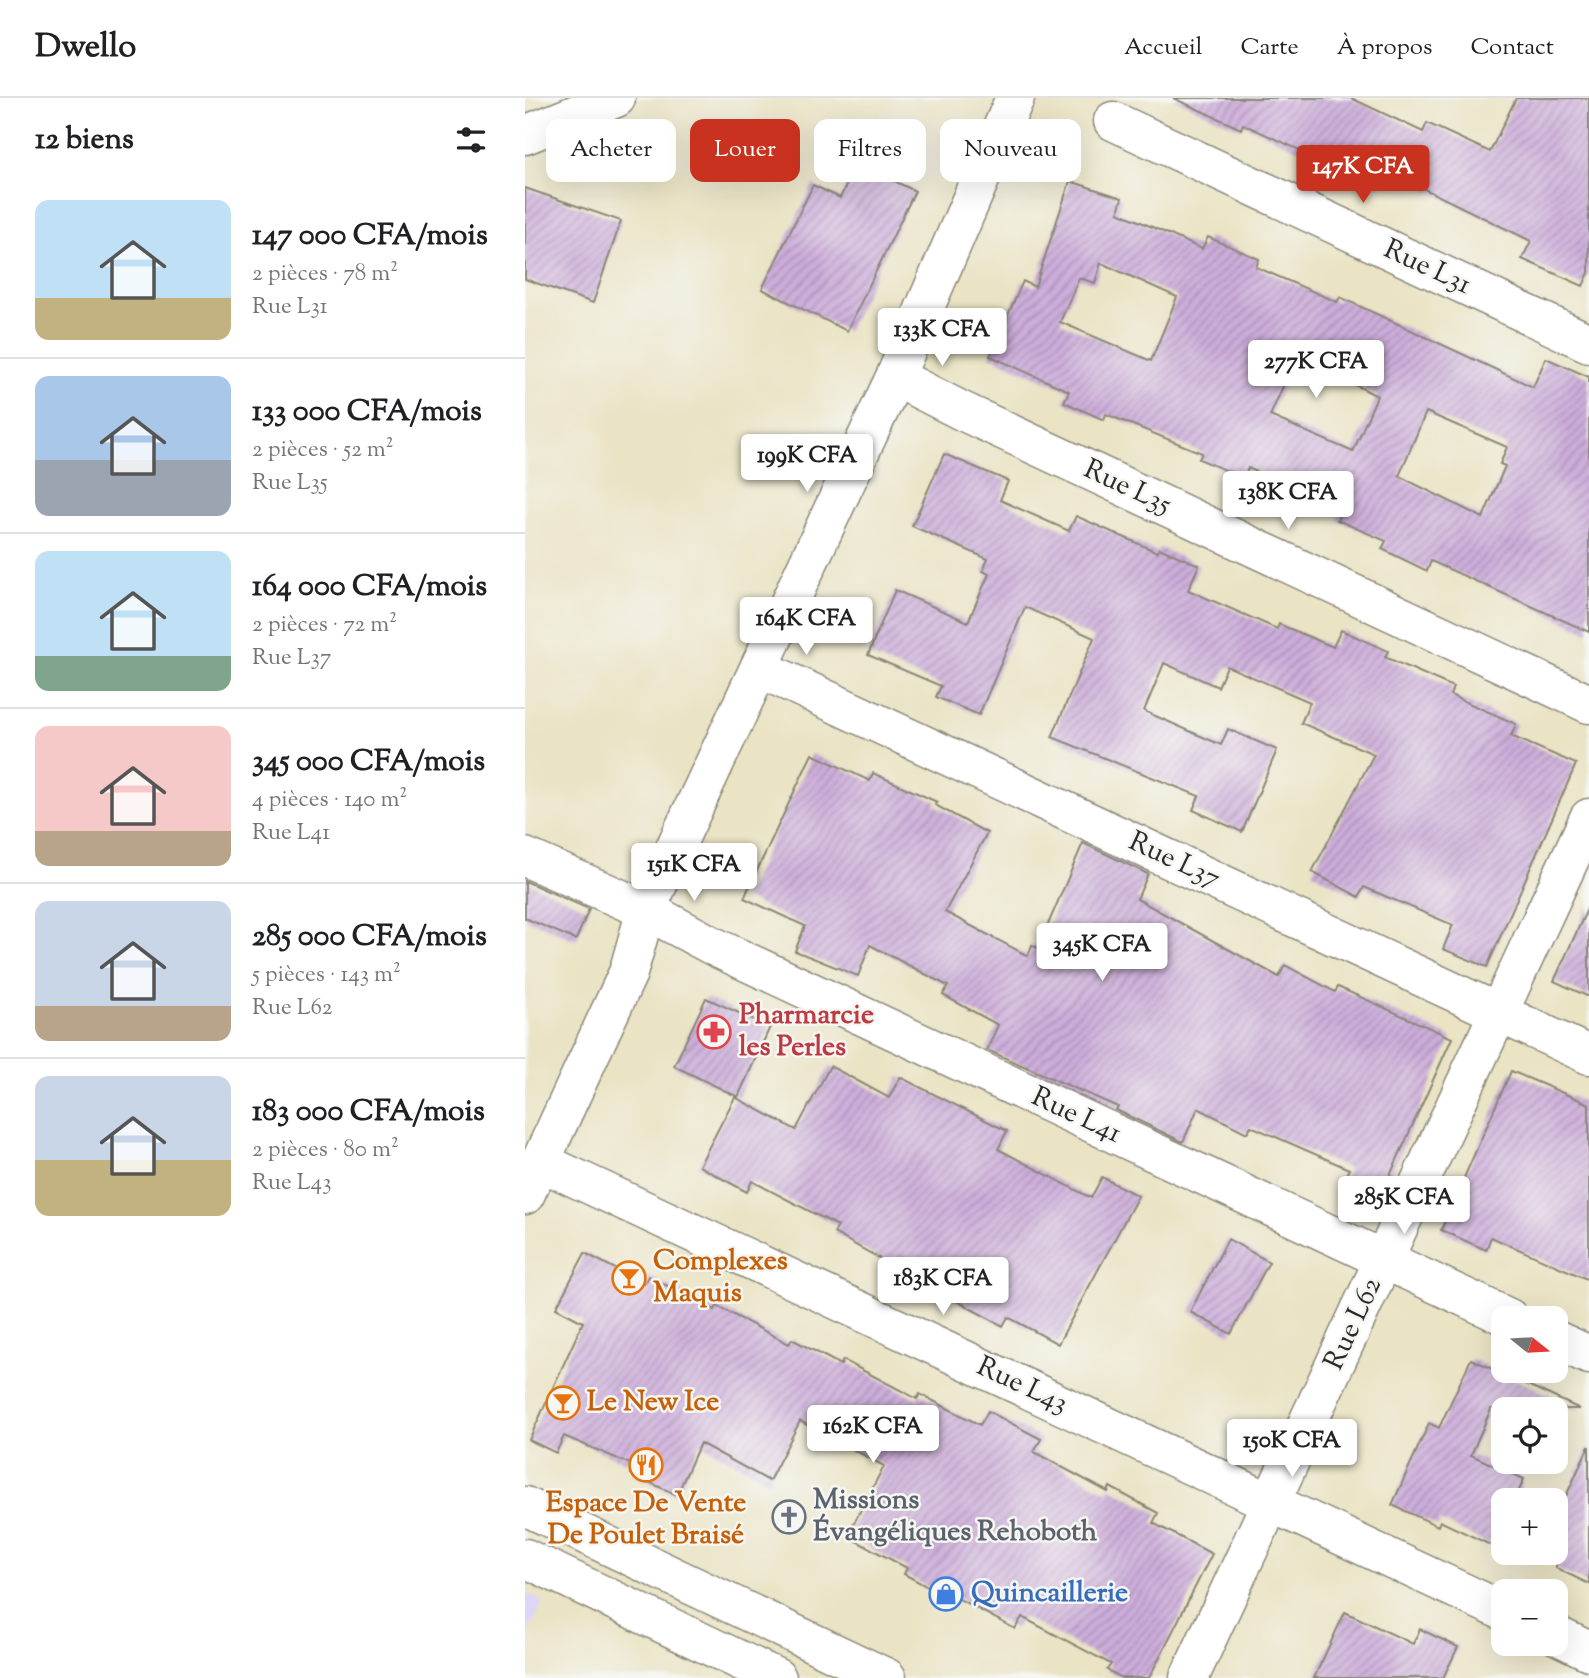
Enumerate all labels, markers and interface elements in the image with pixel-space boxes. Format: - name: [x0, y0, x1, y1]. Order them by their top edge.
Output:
- text: Dwello: [35, 24, 136, 72]
- text: Accueil: [1124, 31, 1203, 65]
- text: Carte: [1241, 31, 1299, 65]
- text: À propos: [1337, 31, 1432, 65]
- text: Contact: [1470, 31, 1554, 65]
- text: 12 biens: [35, 119, 134, 162]
- chip: Acheter: [546, 119, 676, 182]
- chip: Louer: [690, 119, 800, 182]
- chip: Filtres: [814, 119, 926, 182]
- chip: Nouveau: [940, 119, 1081, 182]
- icon: filters: [452, 121, 490, 159]
- pin: 147K CFA: [1291, 146, 1435, 205]
- text: 147K CFA: [1312, 151, 1414, 184]
- text: 147 000 CFA/mois: [252, 215, 488, 258]
- icon: home: [91, 228, 175, 312]
- street label: Rue L31: [1377, 230, 1477, 306]
- text: 2 pièces · 78 m²: [252, 258, 398, 291]
- text: Rue L31: [252, 291, 328, 324]
- pin: 133K CFA: [870, 308, 1014, 368]
- text: 133K CFA: [894, 314, 990, 347]
- pin: 277K CFA: [1244, 341, 1388, 400]
- text: 277K CFA: [1264, 346, 1368, 379]
- text: 133 000 CFA/mois: [252, 391, 482, 434]
- icon: home: [91, 404, 175, 488]
- text: 2 pièces · 52 m²: [252, 434, 394, 467]
- pin: 199K CFA: [735, 434, 879, 494]
- text: 199K CFA: [757, 440, 857, 473]
- street label: Rue L35: [1077, 450, 1178, 526]
- text: Rue L35: [252, 467, 328, 500]
- pin: 138K CFA: [1216, 472, 1360, 531]
- text: 138K CFA: [1239, 477, 1337, 510]
- text: 164 000 CFA/mois: [252, 566, 487, 609]
- icon: home: [91, 579, 175, 663]
- pin: 164K CFA: [734, 598, 878, 657]
- text: 164K CFA: [756, 603, 856, 636]
- text: 2 pièces · 72 m²: [252, 609, 397, 642]
- text: Rue L37: [252, 642, 331, 675]
- text: 345 000 CFA/mois: [252, 741, 485, 784]
- icon: home: [91, 754, 175, 838]
- text: 4 pièces · 140 m²: [252, 784, 407, 817]
- text: Rue L41: [252, 817, 330, 850]
- street label: Rue L37: [1122, 822, 1226, 900]
- pin: 151K CFA: [622, 844, 766, 903]
- text: 151K CFA: [647, 849, 741, 882]
- text: 285 000 CFA/mois: [252, 916, 487, 959]
- pin: 345K CFA: [1030, 924, 1174, 983]
- icon: home: [91, 929, 175, 1013]
- text: 345K CFA: [1053, 929, 1151, 962]
- text: 5 pièces · 143 m²: [252, 959, 401, 992]
- text: Rue L62: [252, 992, 333, 1025]
- place label: Pharmarcie les Perles: [739, 996, 874, 1068]
- pharmacy icon: Pharmarcie les Perles: [695, 1013, 733, 1051]
- street label: Rue L41: [1025, 1078, 1127, 1154]
- text: 183 000 CFA/mois: [252, 1091, 485, 1134]
- icon: home: [91, 1104, 175, 1188]
- text: 2 pièces · 80 m²: [252, 1134, 399, 1167]
- text: Rue L43: [252, 1167, 331, 1200]
- pin: 285K CFA: [1332, 1176, 1476, 1236]
- text: 285K CFA: [1354, 1182, 1454, 1215]
- place label: Complexes Maquis: [653, 1242, 788, 1314]
- pin: 183K CFA: [871, 1258, 1015, 1317]
- bar icon: Complexes Maquis: [610, 1259, 648, 1297]
- text: 183K CFA: [894, 1263, 992, 1296]
- street label: Rue L62: [1315, 1271, 1393, 1377]
- north arrow: [1491, 1306, 1568, 1382]
- map controls: [1491, 1306, 1568, 1656]
- street label: Rue L43: [970, 1347, 1074, 1425]
- place label: Le New Ice: [587, 1383, 719, 1423]
- bar icon: Le New Ice: [544, 1384, 582, 1422]
- button: locate: [1491, 1397, 1568, 1474]
- pin: 162K CFA: [801, 1406, 945, 1465]
- text: 162K CFA: [823, 1411, 923, 1444]
- pin: 150K CFA: [1220, 1420, 1364, 1479]
- text: 150K CFA: [1243, 1425, 1341, 1458]
- restaurant icon: Espace De Vente De Poulet Braisé: [627, 1446, 665, 1484]
- place label: Missions Évangéliques Rehoboth: [813, 1481, 1098, 1553]
- place label: Espace De Vente De Poulet Braisé: [546, 1484, 746, 1556]
- button: +: [1491, 1488, 1568, 1565]
- church icon: Missions Évangéliques Rehoboth: [770, 1498, 808, 1536]
- place label: Quincaillerie: [971, 1574, 1128, 1614]
- shop icon: Quincaillerie: [927, 1575, 965, 1613]
- button: −: [1491, 1579, 1568, 1656]

